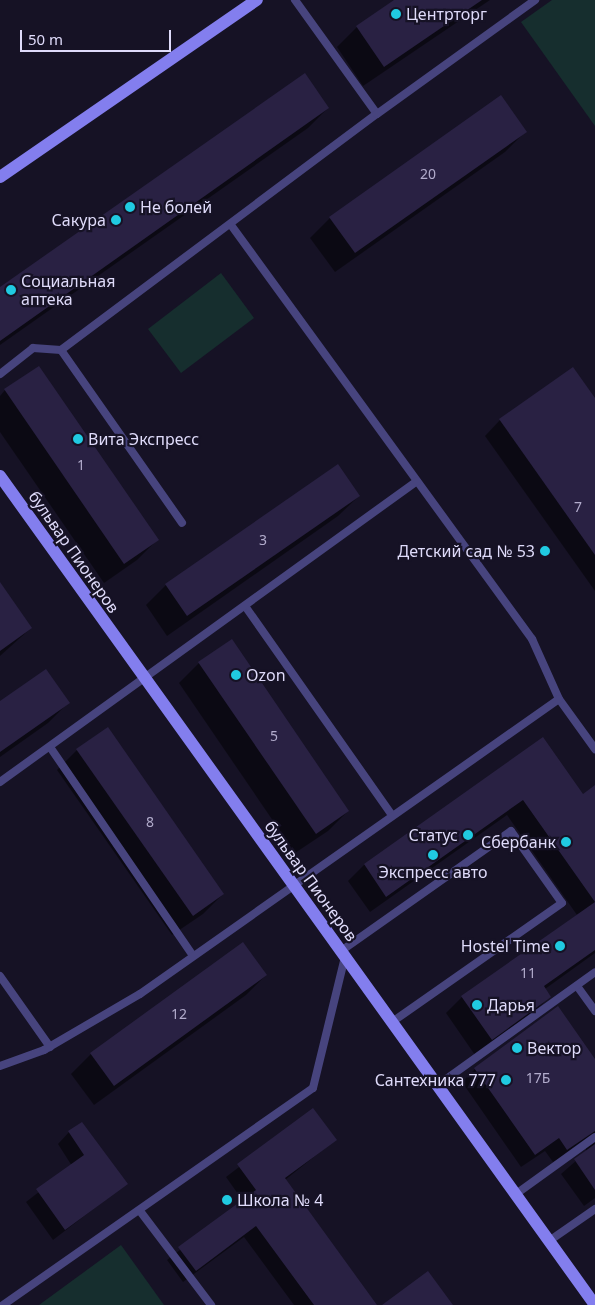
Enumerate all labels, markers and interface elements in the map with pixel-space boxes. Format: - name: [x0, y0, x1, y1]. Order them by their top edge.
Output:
- place label: Центрторг: [406, 4, 487, 24]
- marker: Центрторг: [390, 8, 402, 20]
- scale bar: [22, 20, 174, 52]
- text: 50 m: [28, 29, 63, 49]
- house number: 20: [420, 166, 436, 182]
- place label: Не болей: [140, 197, 212, 217]
- marker: Не болей: [124, 201, 136, 213]
- place label: Сакура: [52, 210, 106, 230]
- marker: Сакура: [110, 214, 122, 226]
- place label: Социальная аптека: [21, 271, 115, 309]
- marker: Социальная аптека: [5, 284, 17, 296]
- place label: Вита Экспресс: [88, 429, 199, 449]
- marker: Вита Экспресс: [72, 433, 84, 445]
- house number: 1: [77, 457, 85, 473]
- street label: бульвар Пионеров: [25, 487, 123, 617]
- house number: 7: [574, 499, 582, 515]
- house number: 3: [259, 532, 267, 548]
- place label: Детский сад № 53: [398, 541, 535, 561]
- marker: Детский сад № 53: [539, 545, 551, 557]
- place label: Ozon: [246, 665, 286, 685]
- marker: Ozon: [230, 669, 242, 681]
- house number: 5: [270, 728, 278, 744]
- house number: 8: [146, 814, 154, 830]
- street label: бульвар Пионеров: [261, 817, 361, 945]
- place label: Статус: [409, 825, 458, 845]
- marker: Статус: [462, 829, 474, 841]
- place label: Сбербанк: [481, 832, 556, 852]
- marker: Сбербанк: [560, 836, 572, 848]
- marker: Экспресс авто: [427, 849, 439, 861]
- place label: Экспресс авто: [379, 862, 487, 882]
- place label: Hostel Time: [461, 936, 550, 956]
- marker: Hostel Time: [554, 940, 566, 952]
- house number: 11: [520, 965, 536, 981]
- place label: Дарья: [487, 995, 535, 1015]
- marker: Дарья: [471, 999, 483, 1011]
- house number: 12: [171, 1006, 187, 1022]
- place label: Вектор: [527, 1038, 581, 1058]
- marker: Вектор: [511, 1042, 523, 1054]
- place label: Сантехника 777: [375, 1070, 496, 1090]
- house number: 17Б: [526, 1070, 550, 1086]
- marker: Сантехника 777: [500, 1074, 512, 1086]
- place label: Школа № 4: [237, 1190, 323, 1210]
- marker: Школа № 4: [221, 1194, 233, 1206]

